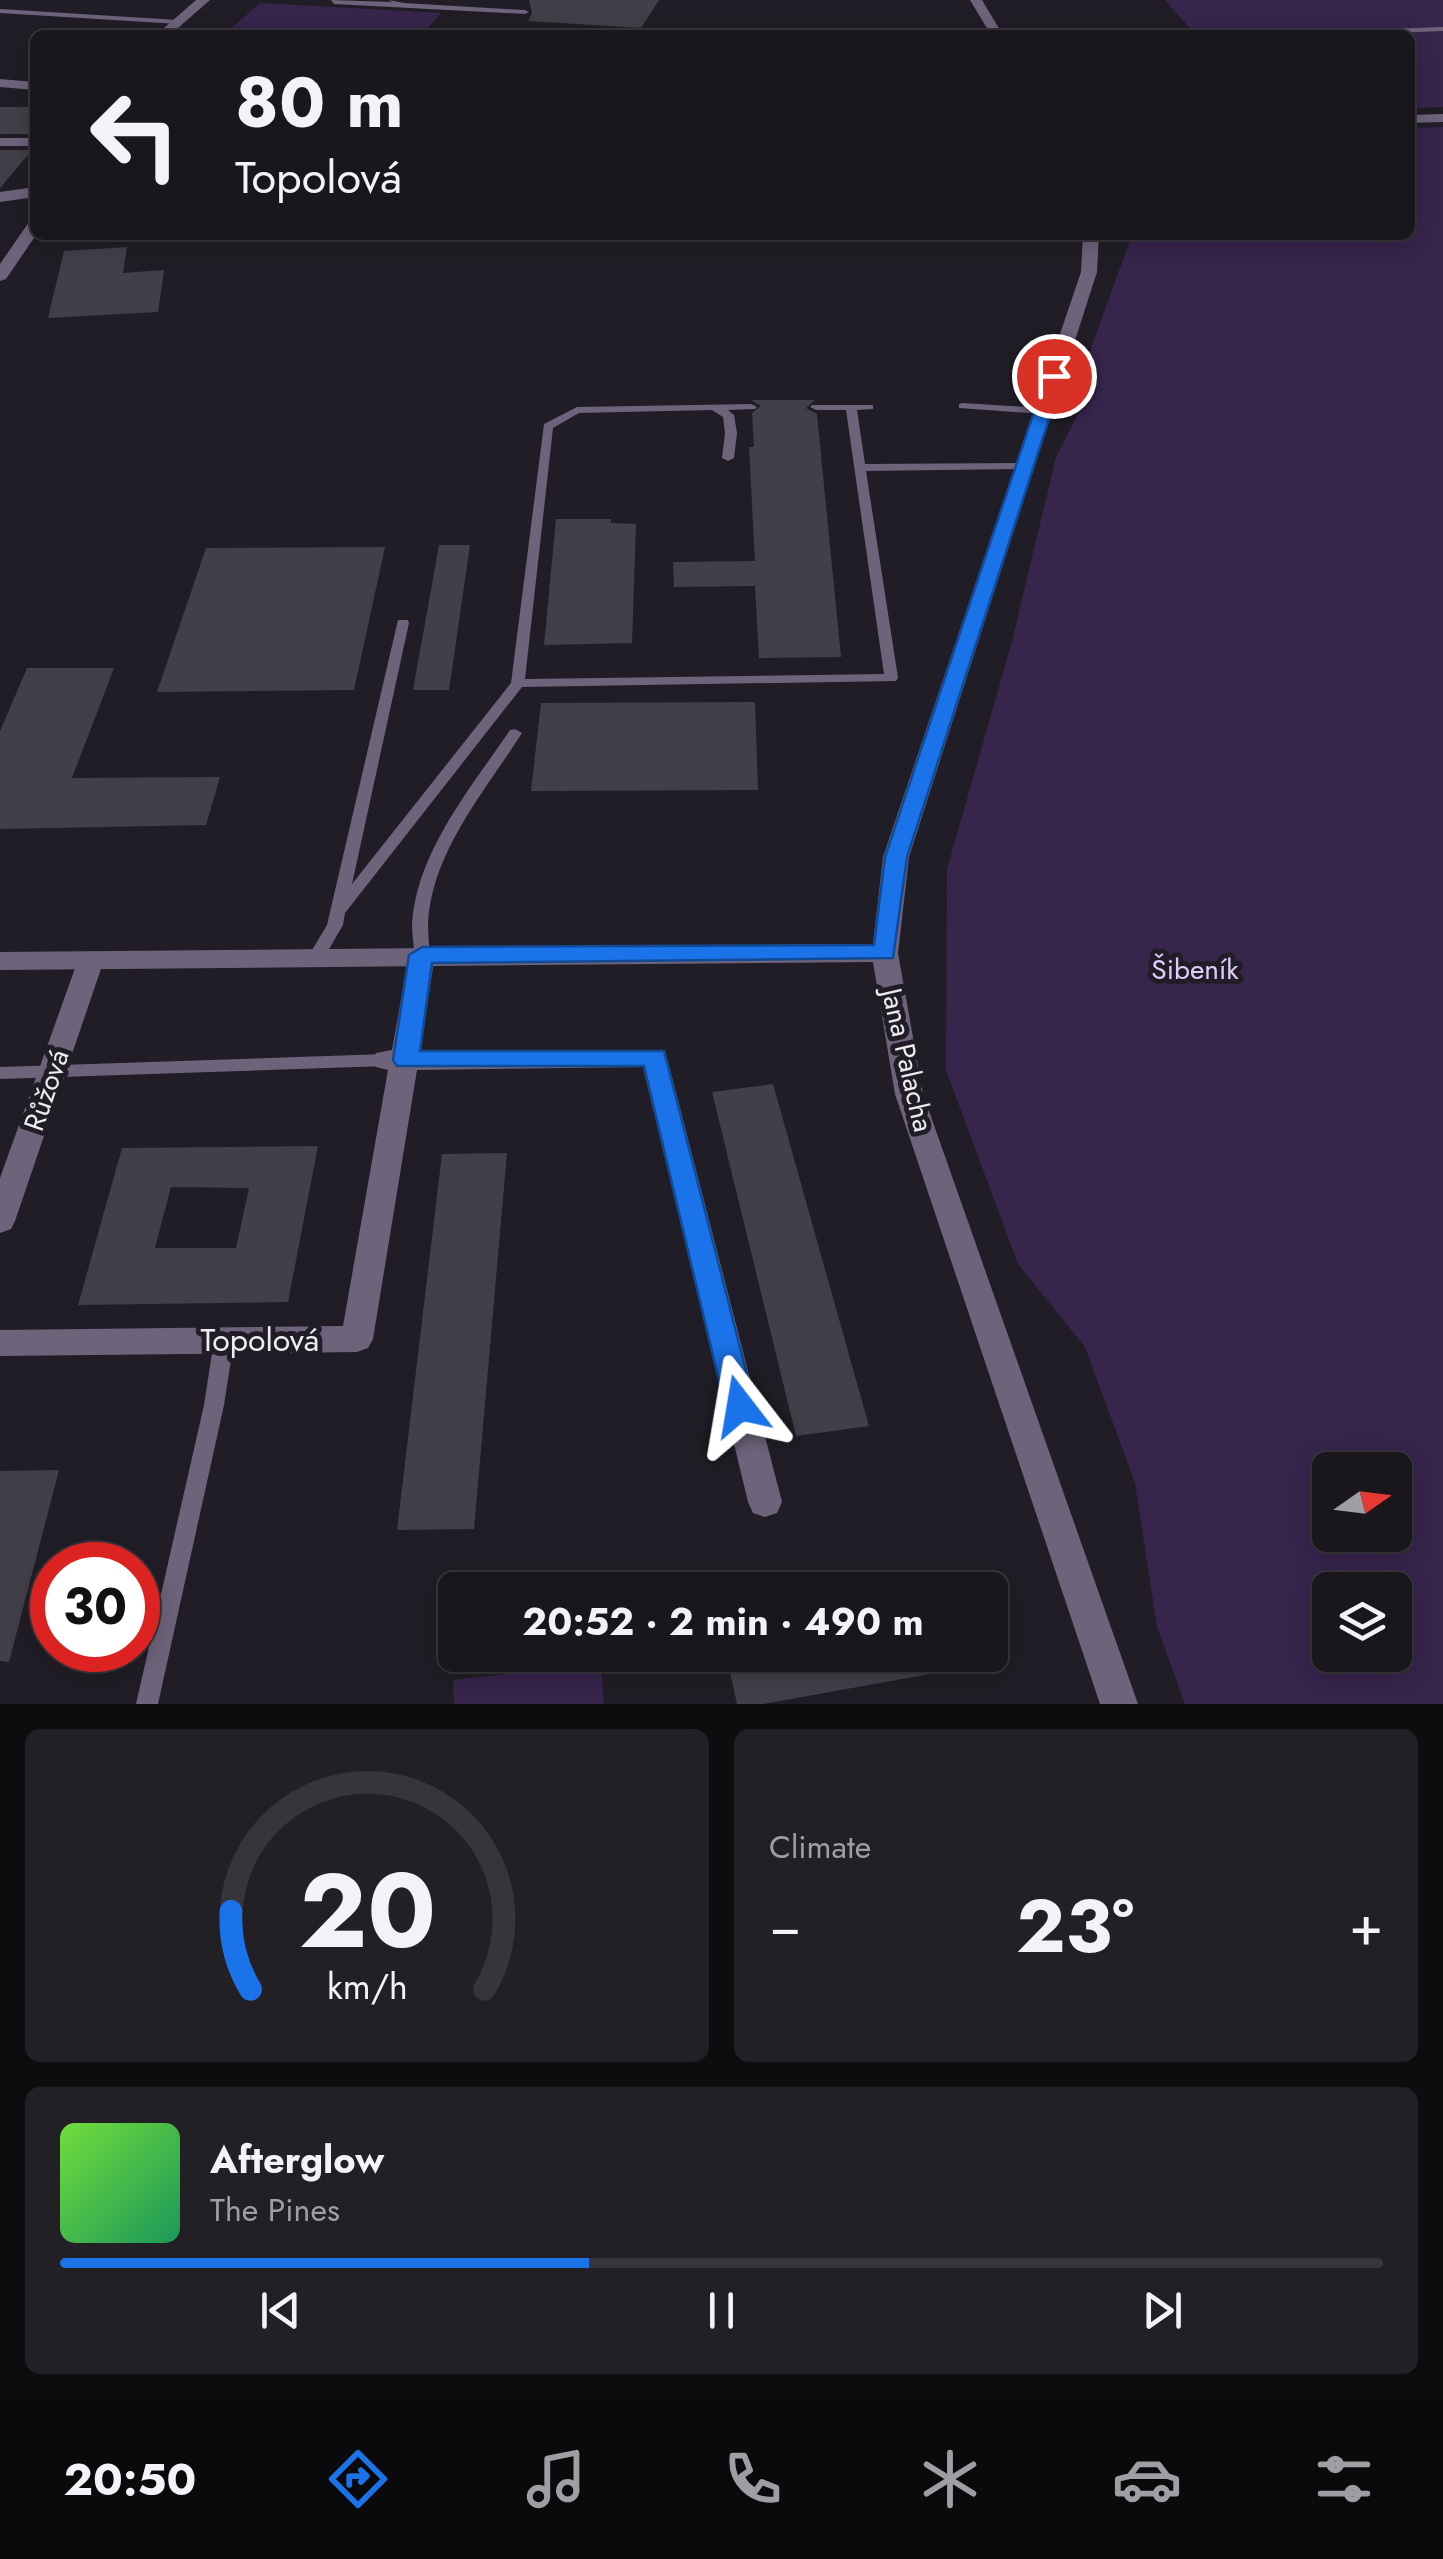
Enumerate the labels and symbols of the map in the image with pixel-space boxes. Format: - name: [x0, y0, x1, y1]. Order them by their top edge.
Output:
- pin: [1012, 334, 1097, 419]
- park label: Šibeník: [1151, 949, 1239, 990]
- street label: Jana Palacha: [870, 980, 944, 1136]
- street label: Růžová: [13, 1044, 79, 1136]
- street label: Topolová: [201, 1317, 319, 1363]
- position arrow: [688, 1354, 792, 1458]
- north arrow: [1312, 1452, 1412, 1552]
- speed limit sign: 30: [30, 1542, 160, 1672]

